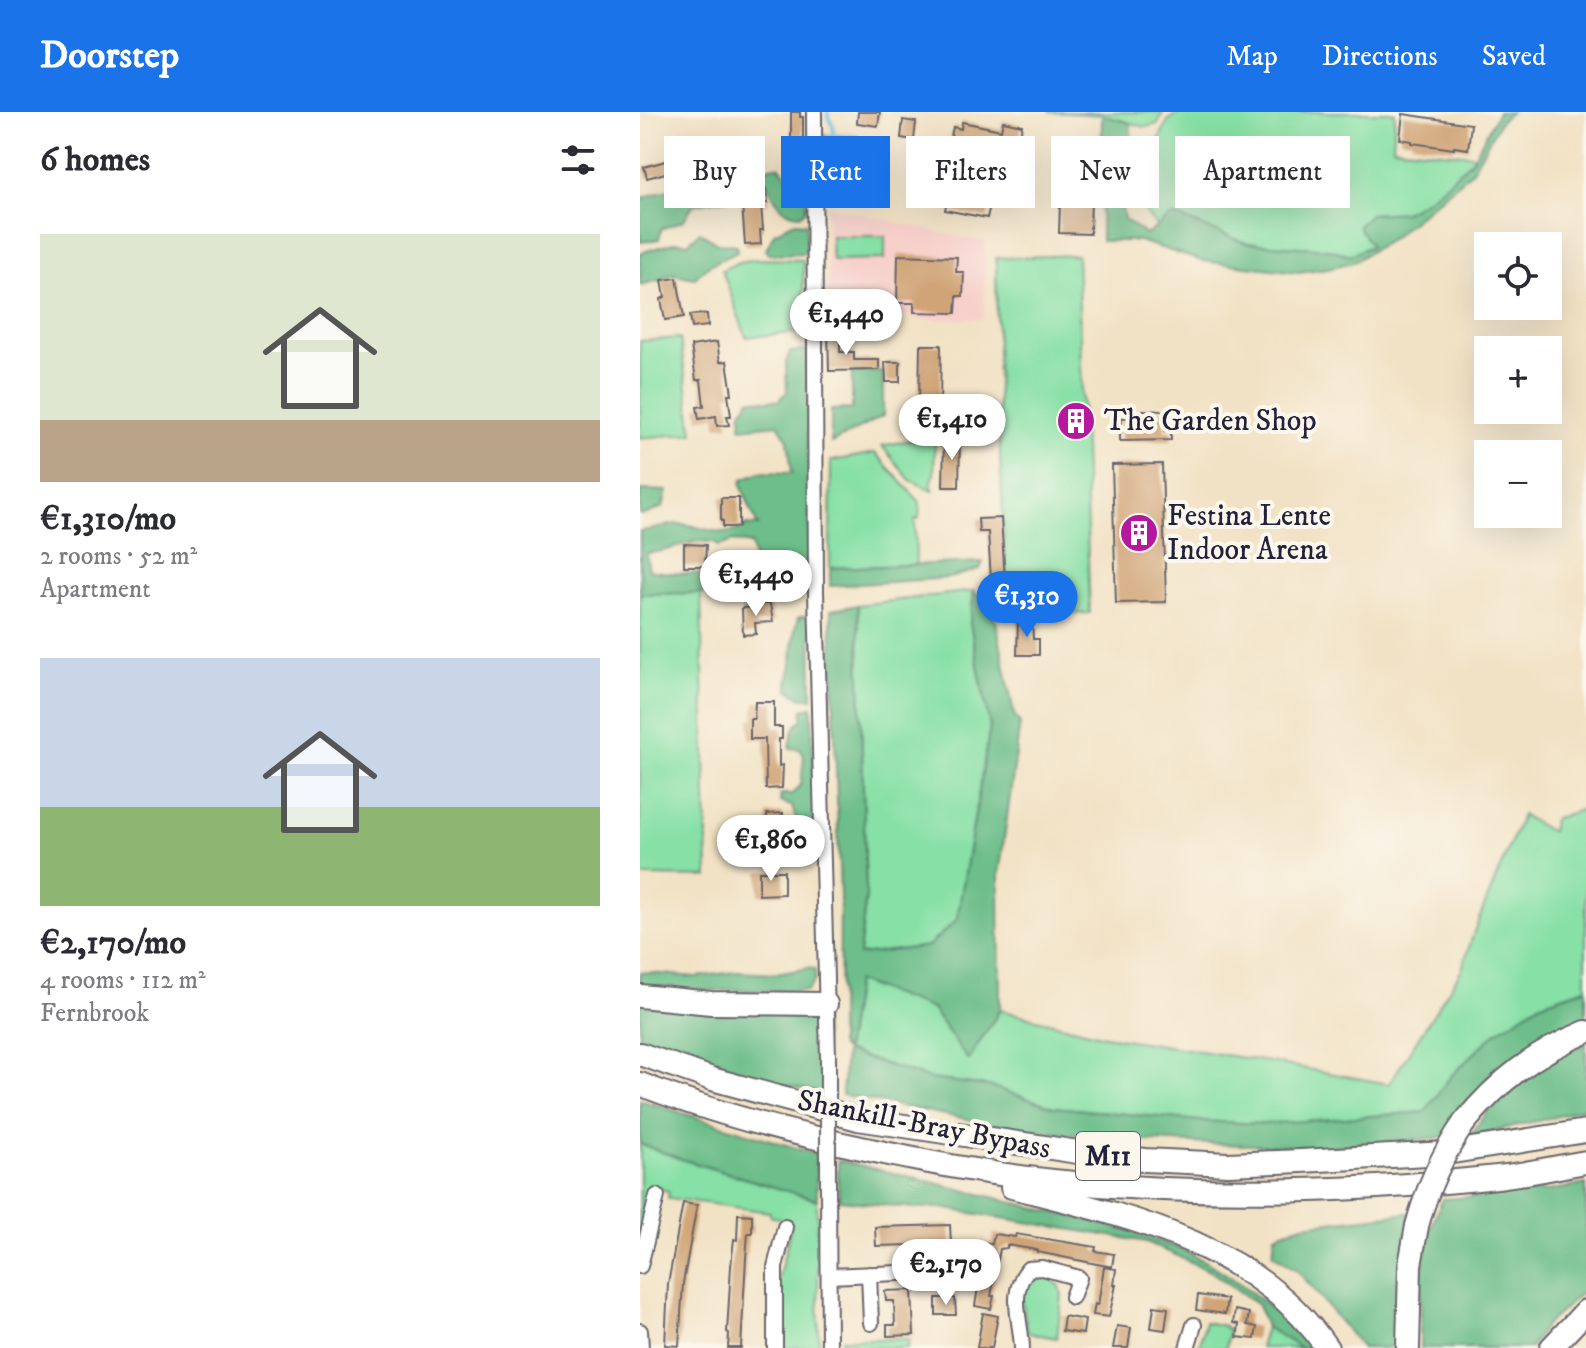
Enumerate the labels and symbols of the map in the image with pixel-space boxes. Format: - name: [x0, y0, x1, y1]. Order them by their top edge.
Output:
- pin: €1,440: [781, 289, 911, 357]
- pin: €1,410: [887, 394, 1017, 462]
- building icon: The Garden Shop: [1055, 400, 1097, 442]
- place label: The Garden Shop: [1104, 403, 1317, 440]
- place label: Festina Lente Indoor Arena: [1167, 498, 1331, 569]
- building icon: Festina Lente Indoor Arena: [1118, 512, 1160, 554]
- pin: €1,440: [691, 550, 821, 618]
- pin: €1,310: [962, 571, 1092, 639]
- pin: €1,860: [706, 815, 836, 883]
- street label: Shankill-Bray Bypass: [794, 1082, 1054, 1168]
- road number: M11: [1076, 1132, 1140, 1180]
- pin: €2,170: [881, 1239, 1011, 1307]

